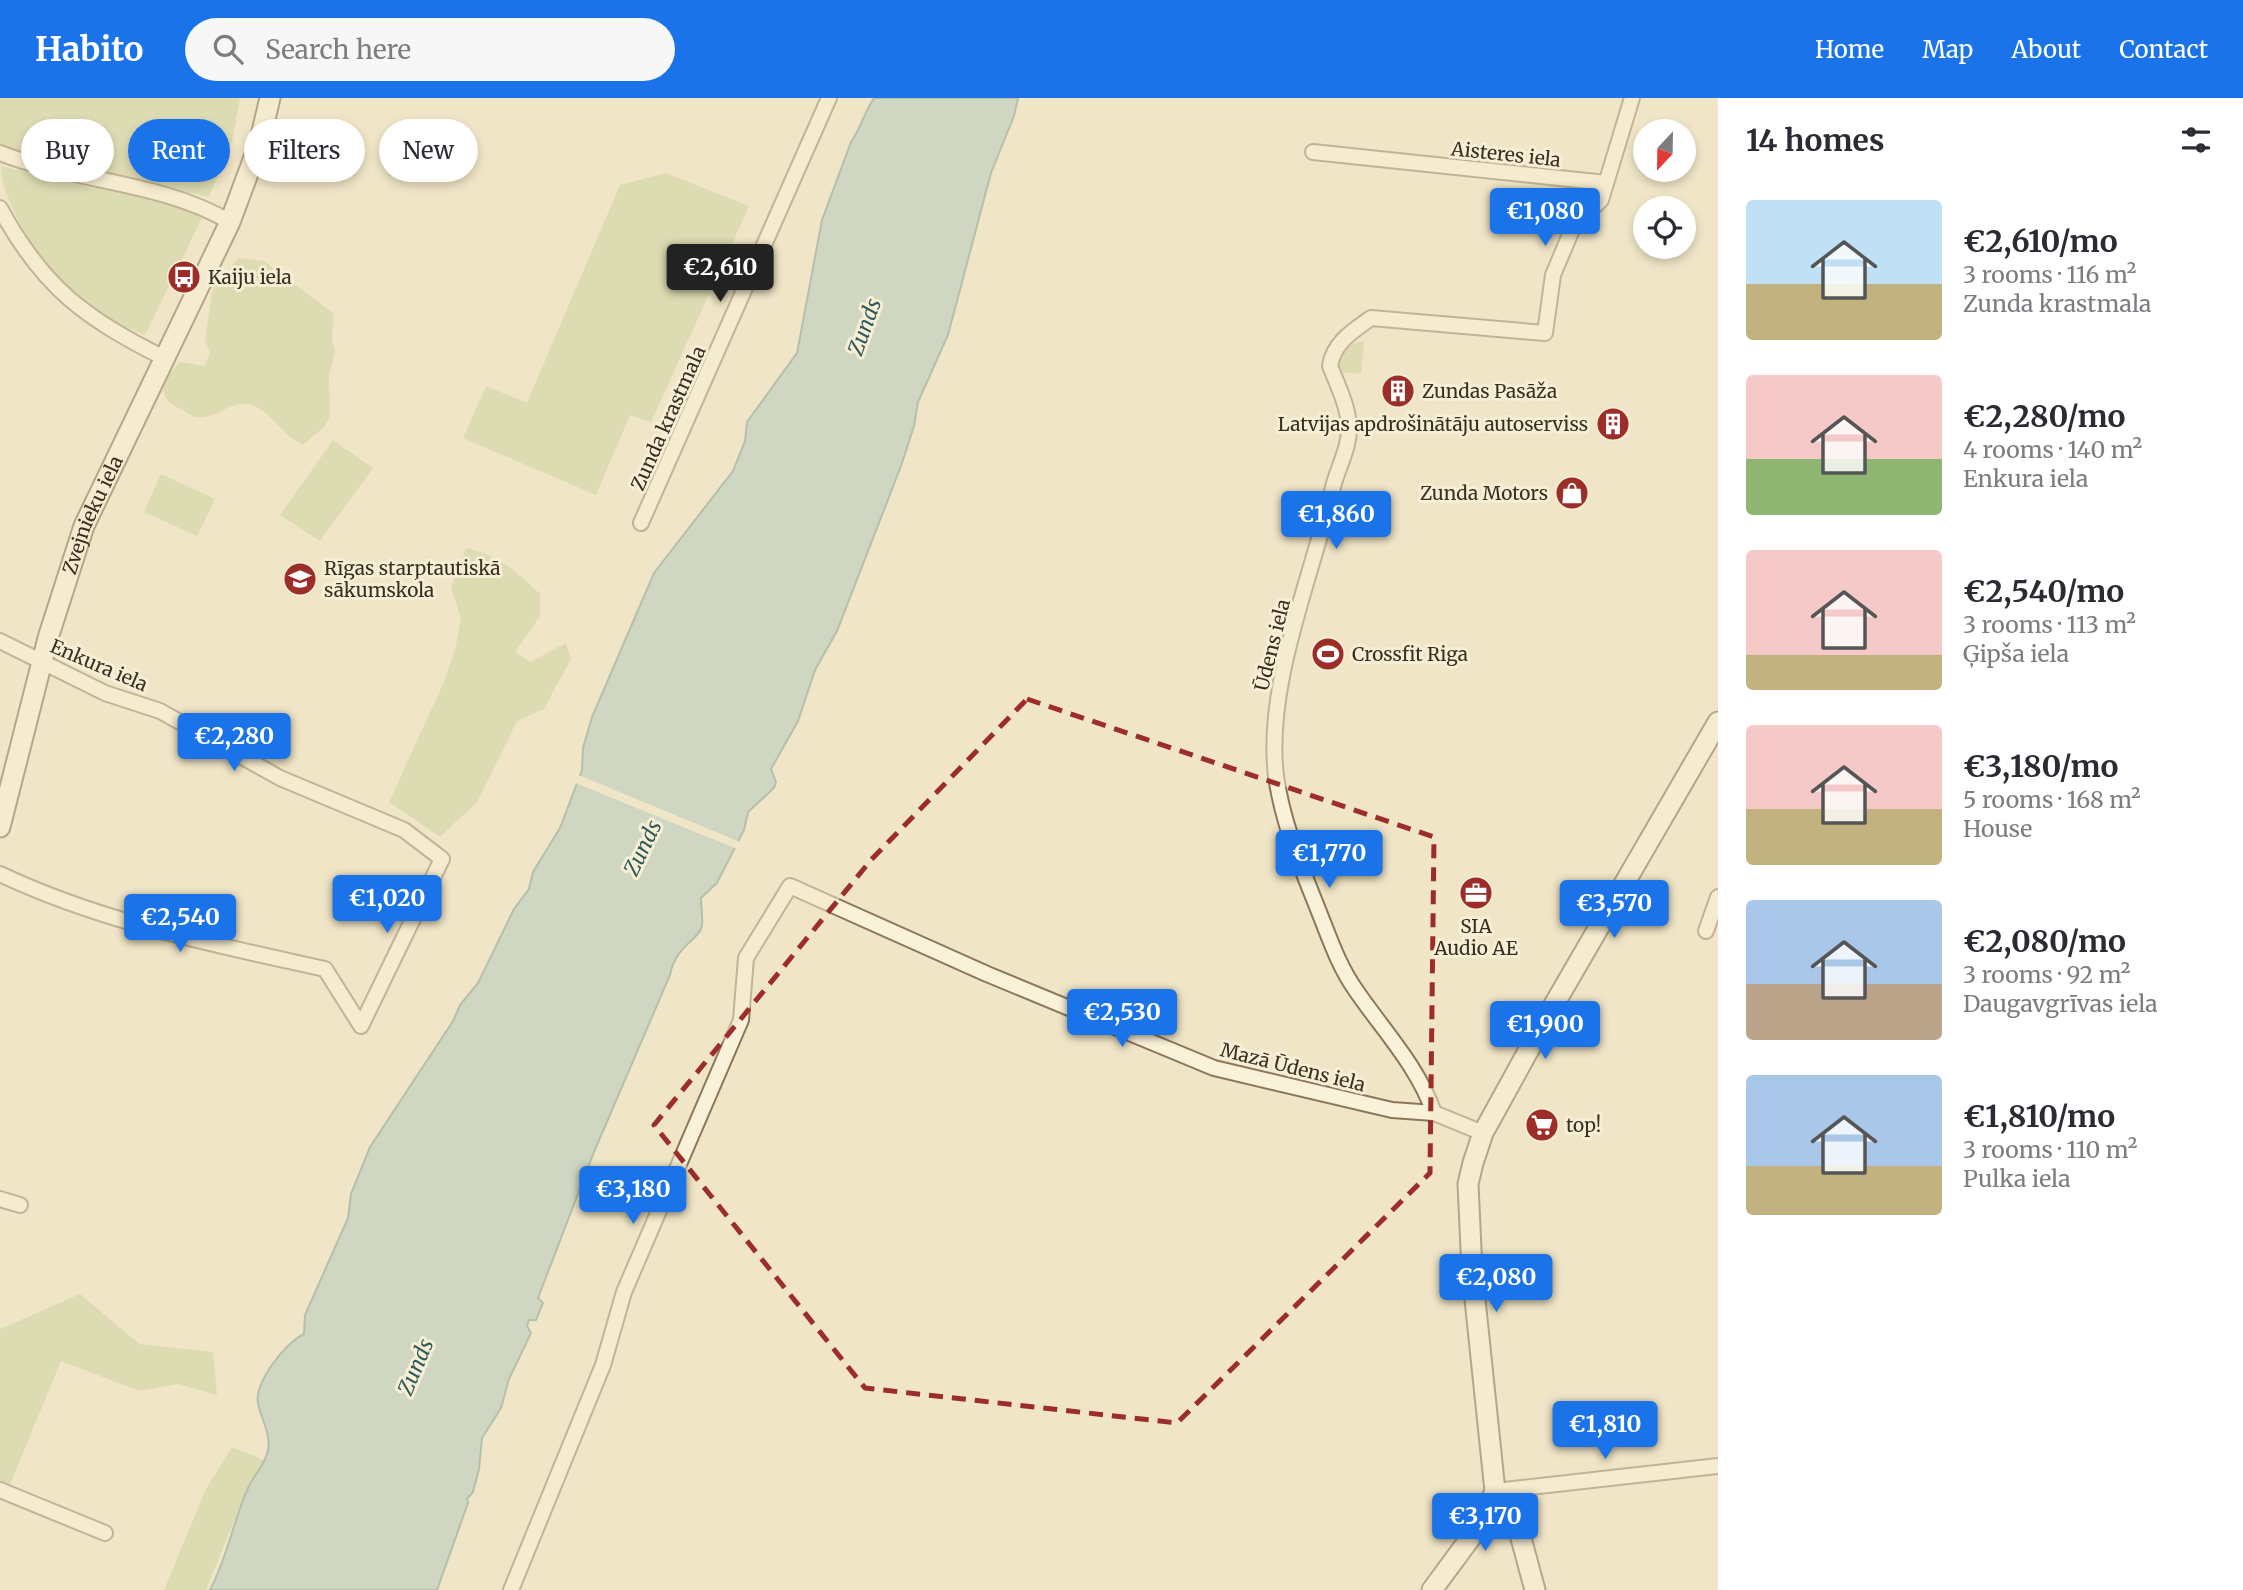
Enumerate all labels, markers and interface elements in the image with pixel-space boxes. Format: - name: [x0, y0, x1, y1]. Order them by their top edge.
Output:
- search box: [185, 18, 675, 81]
- text: Habito: [35, 29, 143, 70]
- icon: search: [209, 30, 247, 68]
- text: Search here: [265, 33, 411, 66]
- text: Home: [1815, 34, 1884, 65]
- text: Map: [1922, 34, 1973, 65]
- text: About: [2011, 34, 2081, 65]
- text: Contact: [2119, 34, 2208, 65]
- chip: Buy: [21, 119, 114, 182]
- chip: Rent: [128, 119, 230, 182]
- chip: Filters: [244, 119, 365, 182]
- chip: New: [379, 119, 478, 182]
- north arrow: [1633, 119, 1696, 182]
- map controls: [1633, 119, 1696, 259]
- text: 14 homes: [1746, 121, 1884, 159]
- icon: filters: [2177, 121, 2215, 159]
- street label: Aisteres iela: [1449, 136, 1562, 172]
- pin: €1,080: [1488, 188, 1602, 248]
- text: €1,080: [1506, 196, 1584, 225]
- button: locate: [1633, 196, 1696, 259]
- text: €2,610/mo: [1963, 222, 2118, 260]
- icon: home: [1802, 228, 1886, 312]
- pin: €2,610: [663, 244, 777, 304]
- text: €2,610: [683, 252, 757, 281]
- bus stop icon: Kaiju iela: [165, 258, 203, 296]
- text: 3 rooms · 116 m²: [1963, 260, 2137, 289]
- place label: Kaiju iela: [208, 265, 292, 289]
- text: Zunda krastmala: [1963, 289, 2151, 318]
- water label: Zunds: [842, 295, 887, 360]
- street label: Zunda krastmala: [625, 342, 711, 494]
- building icon: Zundas Pasāža: [1379, 372, 1417, 410]
- place label: Zundas Pasāža: [1422, 379, 1557, 403]
- text: €2,280/mo: [1963, 397, 2125, 435]
- icon: home: [1802, 403, 1886, 487]
- building icon: Latvijas apdrošinātāju autoserviss: [1594, 405, 1632, 443]
- place label: Latvijas apdrošinātāju autoserviss: [1278, 412, 1588, 436]
- text: 4 rooms · 140 m²: [1963, 435, 2142, 464]
- street label: Zvejnieku iela: [57, 452, 128, 577]
- text: Enkura iela: [1963, 464, 2088, 493]
- shop icon: Zunda Motors: [1553, 474, 1591, 512]
- place label: Zunda Motors: [1420, 481, 1548, 505]
- pin: €1,860: [1279, 491, 1393, 551]
- text: €1,860: [1297, 499, 1375, 528]
- place label: Rīgas starptautiskā sākumskola: [324, 556, 500, 602]
- school or university icon: Rīgas starptautiskā sākumskola: [281, 560, 319, 598]
- text: €2,540/mo: [1963, 572, 2124, 610]
- icon: home: [1802, 578, 1886, 662]
- street label: Ūdens iela: [1249, 597, 1295, 693]
- text: 3 rooms · 113 m²: [1963, 610, 2136, 639]
- street label: Enkura iela: [47, 634, 151, 696]
- sports icon: Crossfit Riga: [1309, 635, 1347, 673]
- text: Ģipša iela: [1963, 639, 2069, 668]
- place label: Crossfit Riga: [1352, 642, 1468, 666]
- pin: €2,280: [177, 714, 291, 773]
- text: €2,280: [194, 721, 274, 750]
- text: €3,180/mo: [1963, 747, 2119, 785]
- icon: home: [1802, 753, 1886, 837]
- text: 5 rooms · 168 m²: [1963, 785, 2141, 814]
- text: House: [1963, 814, 2032, 843]
- water label: Zunds: [617, 815, 668, 881]
- pin: €1,770: [1272, 830, 1386, 890]
- text: €1,770: [1292, 838, 1366, 867]
- office icon: SIA Audio AE: [1457, 874, 1495, 912]
- pin: €1,020: [330, 876, 444, 935]
- pin: €3,570: [1557, 880, 1671, 940]
- text: €1,020: [349, 883, 425, 912]
- text: €3,570: [1576, 888, 1652, 917]
- pin: €2,540: [123, 894, 237, 954]
- text: €2,540: [140, 902, 220, 931]
- place label: SIA Audio AE: [1433, 914, 1518, 960]
- text: €2,080/mo: [1963, 922, 2126, 960]
- icon: home: [1802, 928, 1886, 1012]
- text: 3 rooms · 92 m²: [1963, 960, 2130, 989]
- text: Daugavgrīvas iela: [1963, 989, 2158, 1018]
- pin: €2,530: [1065, 990, 1179, 1049]
- text: €2,530: [1083, 997, 1161, 1026]
- pin: €1,900: [1488, 1002, 1602, 1061]
- text: €1,900: [1506, 1009, 1584, 1038]
- street label: Mazā Ūdens iela: [1218, 1037, 1368, 1097]
- text: €1,810/mo: [1963, 1097, 2115, 1135]
- icon: home: [1802, 1103, 1886, 1187]
- supermarket icon: top!: [1523, 1106, 1561, 1144]
- place label: top!: [1566, 1113, 1601, 1137]
- text: 3 rooms · 110 m²: [1963, 1135, 2137, 1164]
- text: Pulka iela: [1963, 1164, 2071, 1193]
- pin: €3,180: [576, 1166, 690, 1226]
- text: €3,180: [595, 1174, 671, 1203]
- pin: €2,080: [1439, 1254, 1553, 1314]
- text: €2,080: [1455, 1262, 1537, 1291]
- water label: Zunds: [391, 1334, 439, 1400]
- pin: €1,810: [1548, 1402, 1662, 1461]
- text: €1,810: [1569, 1409, 1641, 1438]
- pin: €3,170: [1428, 1494, 1542, 1553]
- text: €3,170: [1448, 1501, 1522, 1530]

